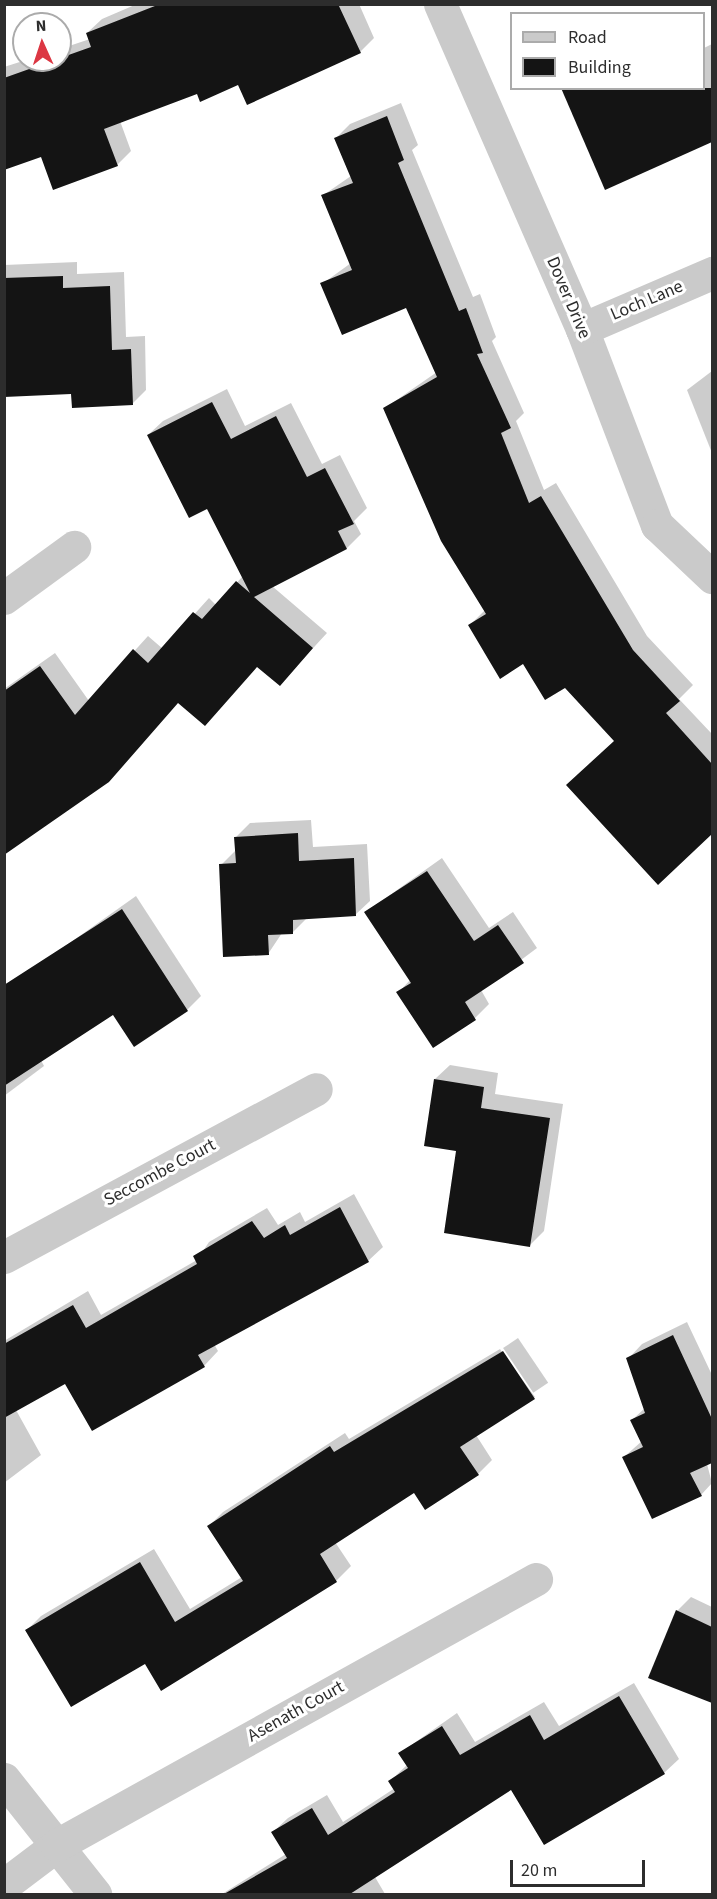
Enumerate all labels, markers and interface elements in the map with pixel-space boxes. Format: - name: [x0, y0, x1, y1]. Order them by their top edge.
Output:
- north arrow: [12, 12, 72, 72]
- legend: [510, 12, 705, 90]
- text: N: [35, 15, 47, 37]
- text: Road: [568, 25, 607, 50]
- text: Building: [568, 55, 631, 80]
- street label: Dover Drive: [541, 254, 595, 342]
- street label: Loch Lane: [608, 276, 686, 326]
- street label: Seccombe Court: [100, 1134, 220, 1212]
- street label: Asenath Court: [244, 1677, 348, 1747]
- scale bar: [513, 1848, 648, 1886]
- text: 20 m: [521, 1858, 557, 1883]

